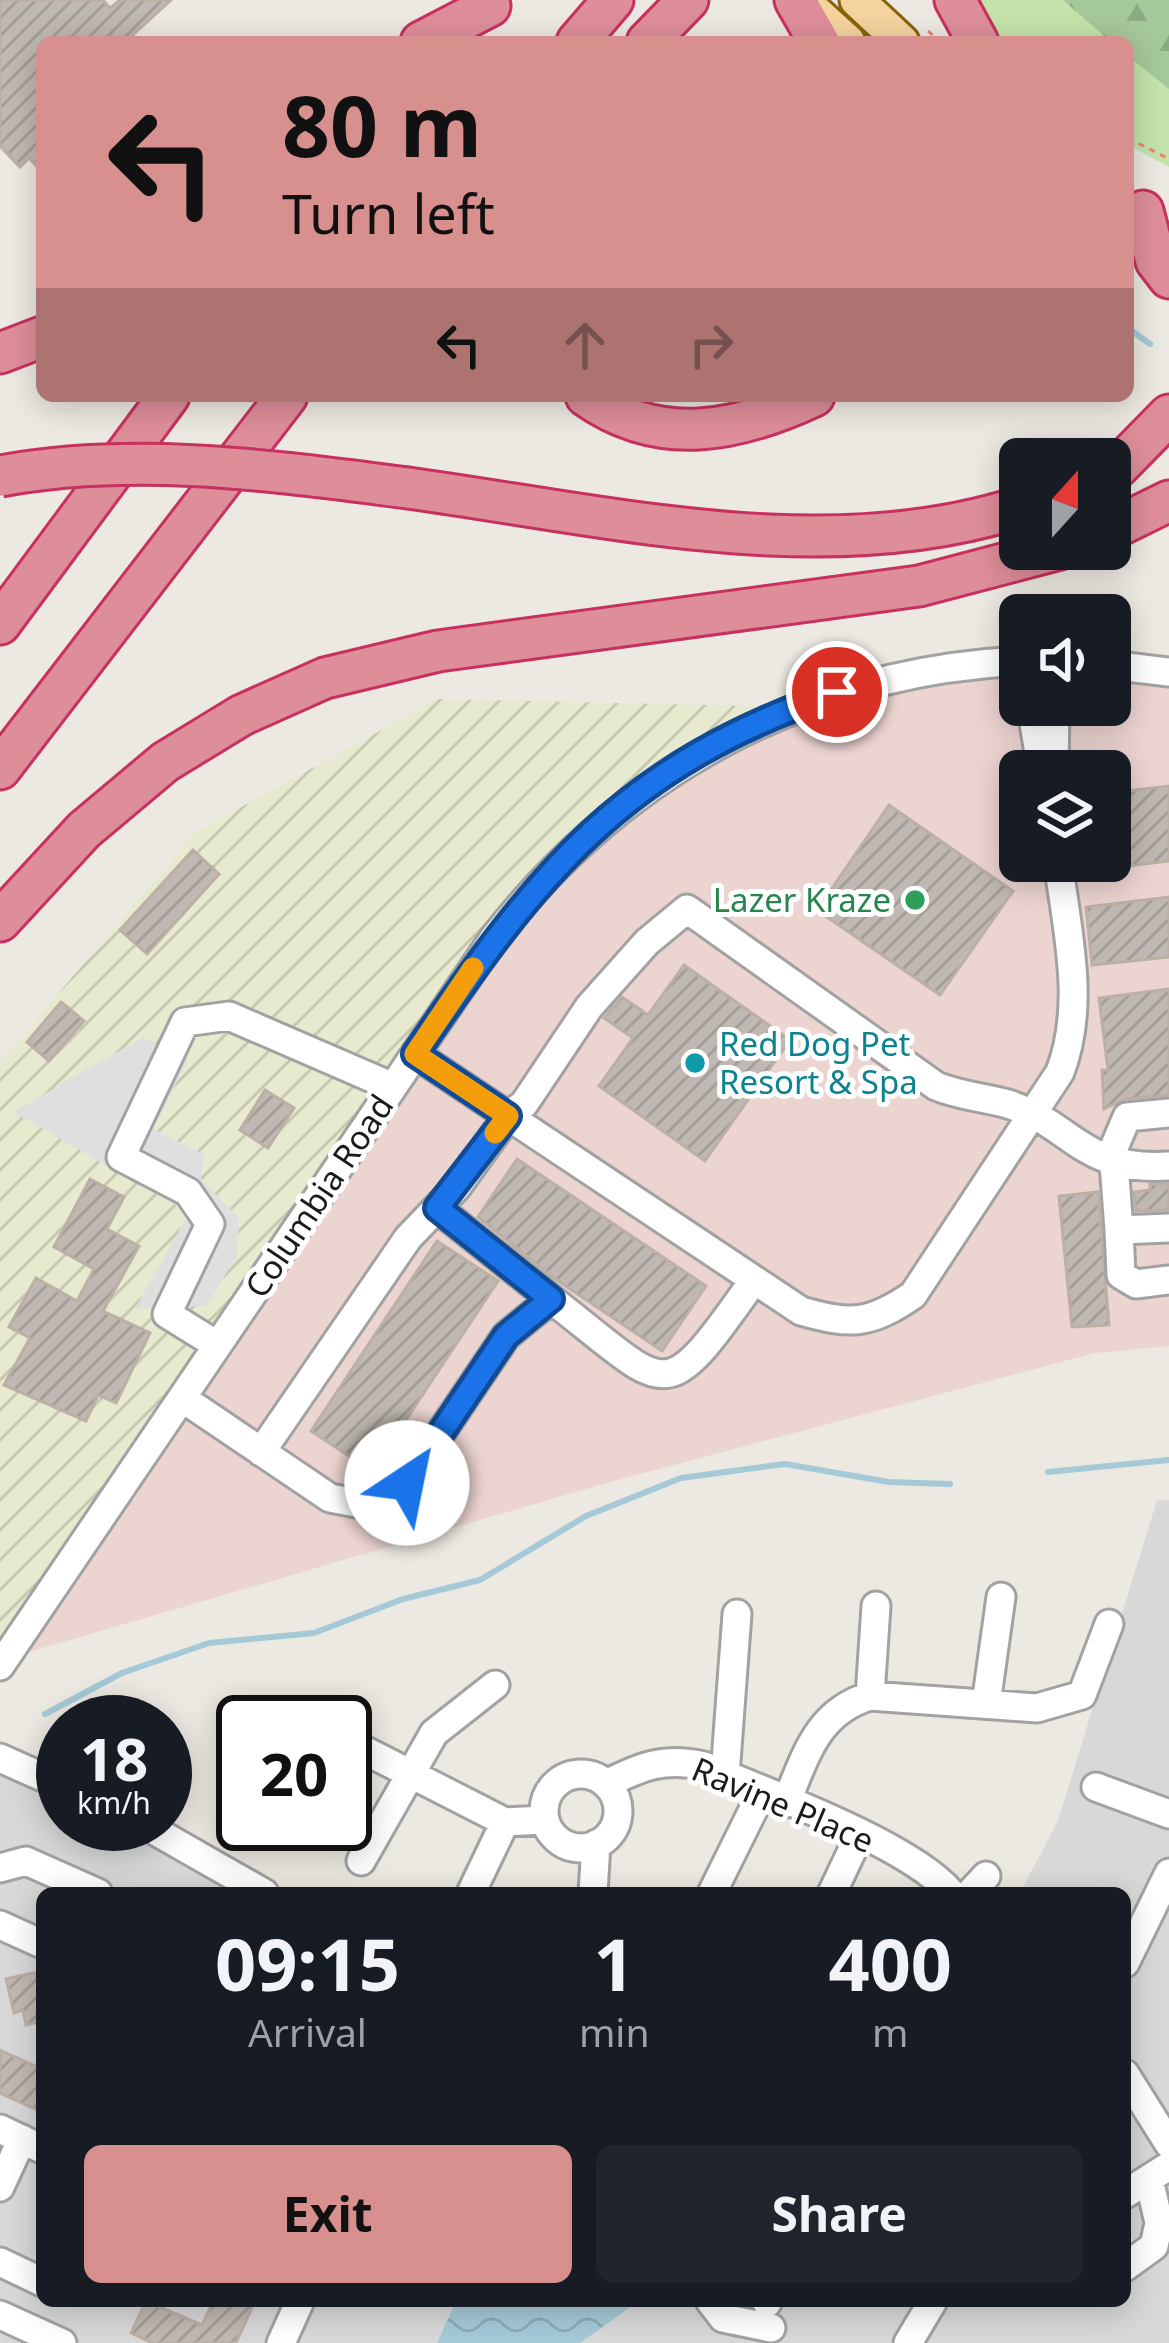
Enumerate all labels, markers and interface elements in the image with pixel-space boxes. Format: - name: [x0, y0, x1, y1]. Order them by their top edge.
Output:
- text: 80 m: [282, 67, 482, 182]
- icon: left: [84, 84, 240, 240]
- text: Turn left: [282, 176, 495, 250]
- icon: left: [426, 312, 492, 378]
- icon: ahead: [552, 312, 618, 378]
- icon: right: [678, 312, 744, 378]
- north arrow: [999, 438, 1131, 570]
- map controls: [999, 438, 1131, 882]
- button: sound: [999, 594, 1131, 726]
- pin: [786, 641, 888, 743]
- icon: arrive: [804, 659, 870, 725]
- button: layers: [999, 750, 1131, 882]
- place label: Lazer Kraze: [713, 877, 891, 922]
- marker: Lazer Kraze: [902, 887, 928, 913]
- place label: Red Dog Pet Resort & Spa: [719, 1021, 918, 1104]
- marker: Red Dog Pet Resort & Spa: [682, 1050, 708, 1076]
- street label: Columbia Road: [234, 1085, 403, 1306]
- position arrow: [344, 1420, 470, 1546]
- speed limit sign: 20: [216, 1695, 372, 1851]
- text: 18: [80, 1717, 148, 1799]
- street label: Ravine Place: [685, 1746, 881, 1863]
- text: km/h: [77, 1782, 151, 1823]
- text: 09:15: [215, 1914, 400, 2012]
- text: 1: [594, 1914, 635, 2012]
- text: 400: [828, 1914, 952, 2012]
- text: Arrival: [248, 2005, 367, 2058]
- text: min: [579, 2005, 650, 2058]
- text: m: [872, 2005, 908, 2058]
- button: Exit: [84, 2145, 572, 2283]
- button: Share: [596, 2145, 1083, 2283]

